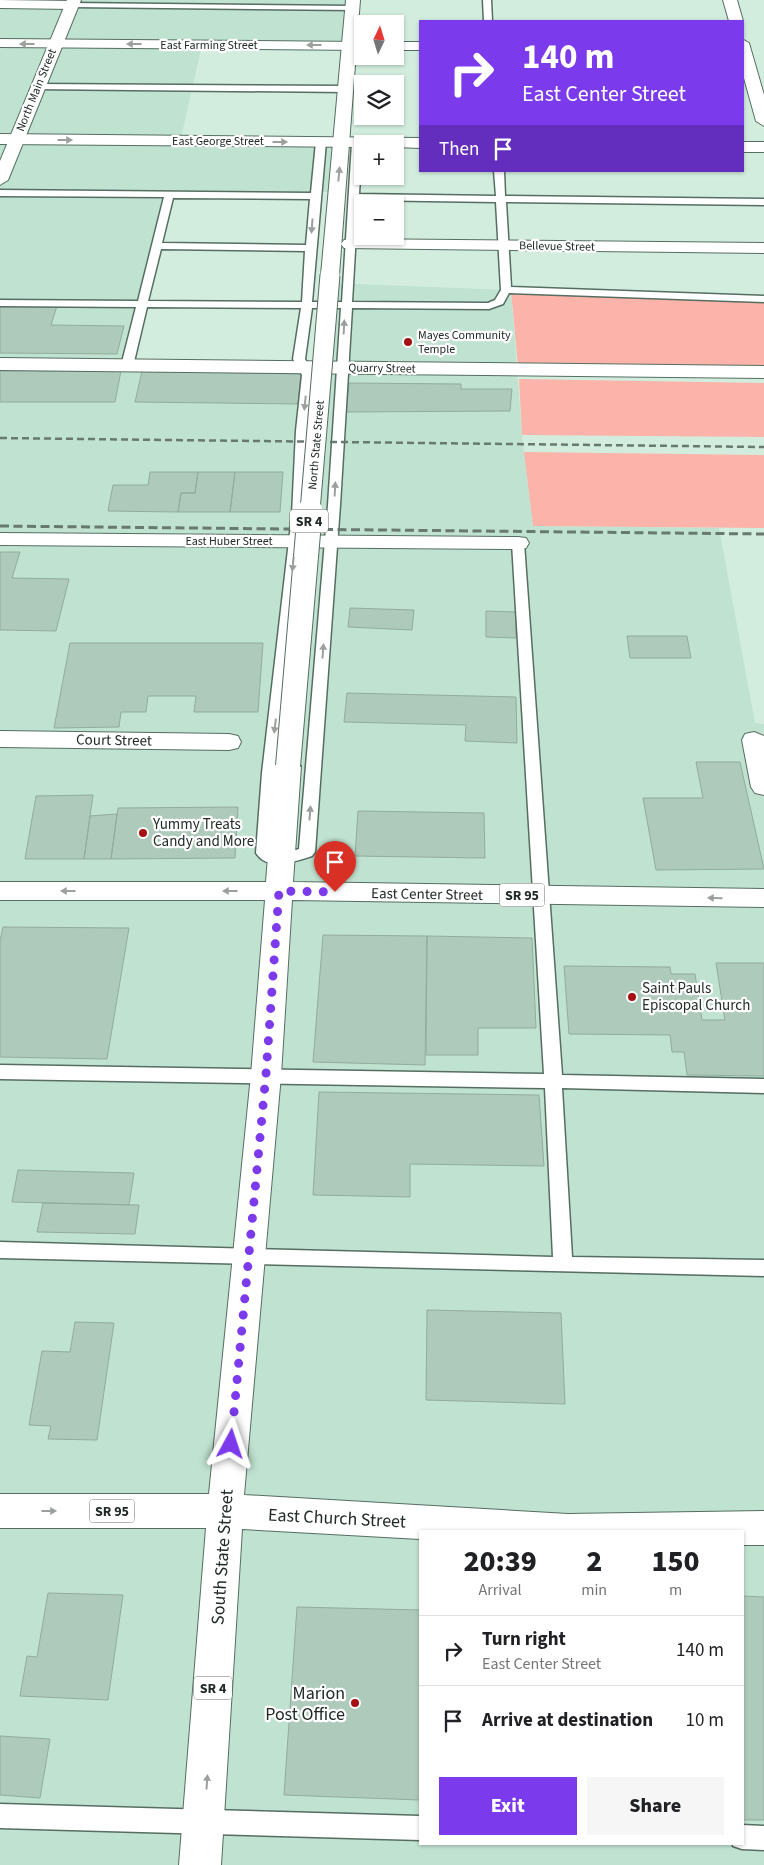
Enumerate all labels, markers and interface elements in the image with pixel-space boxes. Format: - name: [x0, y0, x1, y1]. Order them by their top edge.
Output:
- north arrow: [354, 15, 404, 65]
- map controls: [354, 15, 404, 245]
- text: 140 m: [522, 32, 614, 82]
- street label: East Farming Street: [160, 37, 258, 54]
- one-way arrow: [19, 40, 35, 48]
- one-way arrow: [126, 40, 142, 48]
- icon: right: [439, 40, 504, 105]
- one-way arrow: [306, 41, 322, 49]
- street label: North Main Street: [12, 46, 61, 134]
- button: layers: [354, 75, 404, 125]
- text: East Center Street: [522, 78, 686, 110]
- street label: East George Street: [172, 133, 264, 150]
- button: +: [354, 135, 404, 185]
- icon: arrive: [489, 135, 517, 163]
- one-way arrow: [57, 136, 73, 144]
- text: Then: [439, 136, 479, 163]
- one-way arrow: [272, 138, 288, 146]
- one-way arrow: [335, 166, 343, 182]
- button: −: [354, 195, 404, 245]
- one-way arrow: [308, 218, 316, 234]
- street label: Bellevue Street: [519, 237, 595, 256]
- one-way arrow: [341, 318, 349, 334]
- place label: Mayes Community Temple: [418, 327, 511, 358]
- marker: Mayes Community Temple: [402, 336, 414, 348]
- street label: Quarry Street: [348, 359, 416, 378]
- one-way arrow: [301, 395, 309, 411]
- street label: North State Street: [304, 400, 329, 490]
- one-way arrow: [331, 481, 339, 497]
- road number: SR 4: [290, 510, 328, 532]
- street label: East Huber Street: [185, 533, 273, 550]
- one-way arrow: [289, 557, 297, 573]
- one-way arrow: [319, 643, 327, 659]
- one-way arrow: [271, 718, 279, 734]
- street label: Court Street: [76, 729, 152, 752]
- one-way arrow: [307, 805, 315, 821]
- place label: Yummy Treats Candy and More: [152, 814, 254, 852]
- marker: Yummy Treats Candy and More: [137, 827, 149, 839]
- pin: [314, 841, 356, 892]
- icon: arrive: [321, 848, 349, 876]
- street label: East Center Street: [371, 883, 483, 906]
- road number: SR 95: [500, 884, 544, 906]
- one-way arrow: [60, 887, 76, 895]
- one-way arrow: [222, 887, 238, 895]
- one-way arrow: [707, 894, 723, 902]
- place label: Saint Pauls Episcopal Church: [642, 978, 750, 1016]
- marker: Saint Pauls Episcopal Church: [626, 991, 638, 1003]
- position arrow: [204, 1417, 256, 1469]
- street label: South State Street: [205, 1488, 240, 1626]
- road number: SR 95: [90, 1500, 134, 1522]
- street label: East Church Street: [267, 1502, 407, 1535]
- one-way arrow: [41, 1507, 57, 1515]
- text: 20:39: [463, 1540, 537, 1583]
- text: 2: [586, 1540, 602, 1583]
- text: 150: [652, 1540, 700, 1583]
- text: Arrival: [479, 1579, 522, 1601]
- text: min: [581, 1579, 607, 1601]
- text: m: [669, 1579, 682, 1601]
- text: Turn right: [482, 1626, 566, 1653]
- icon: right: [439, 1637, 467, 1665]
- text: 140 m: [676, 1637, 724, 1664]
- text: East Center Street: [482, 1653, 601, 1675]
- road number: SR 4: [194, 1676, 232, 1700]
- place label: Marion Post Office: [265, 1681, 345, 1727]
- marker: Marion Post Office: [349, 1697, 361, 1709]
- icon: arrive: [439, 1707, 467, 1735]
- text: Arrive at destination: [482, 1707, 653, 1734]
- text: 10 m: [686, 1707, 724, 1734]
- one-way arrow: [203, 1773, 211, 1789]
- button: Exit: [439, 1777, 577, 1835]
- button: Share: [587, 1777, 724, 1835]

